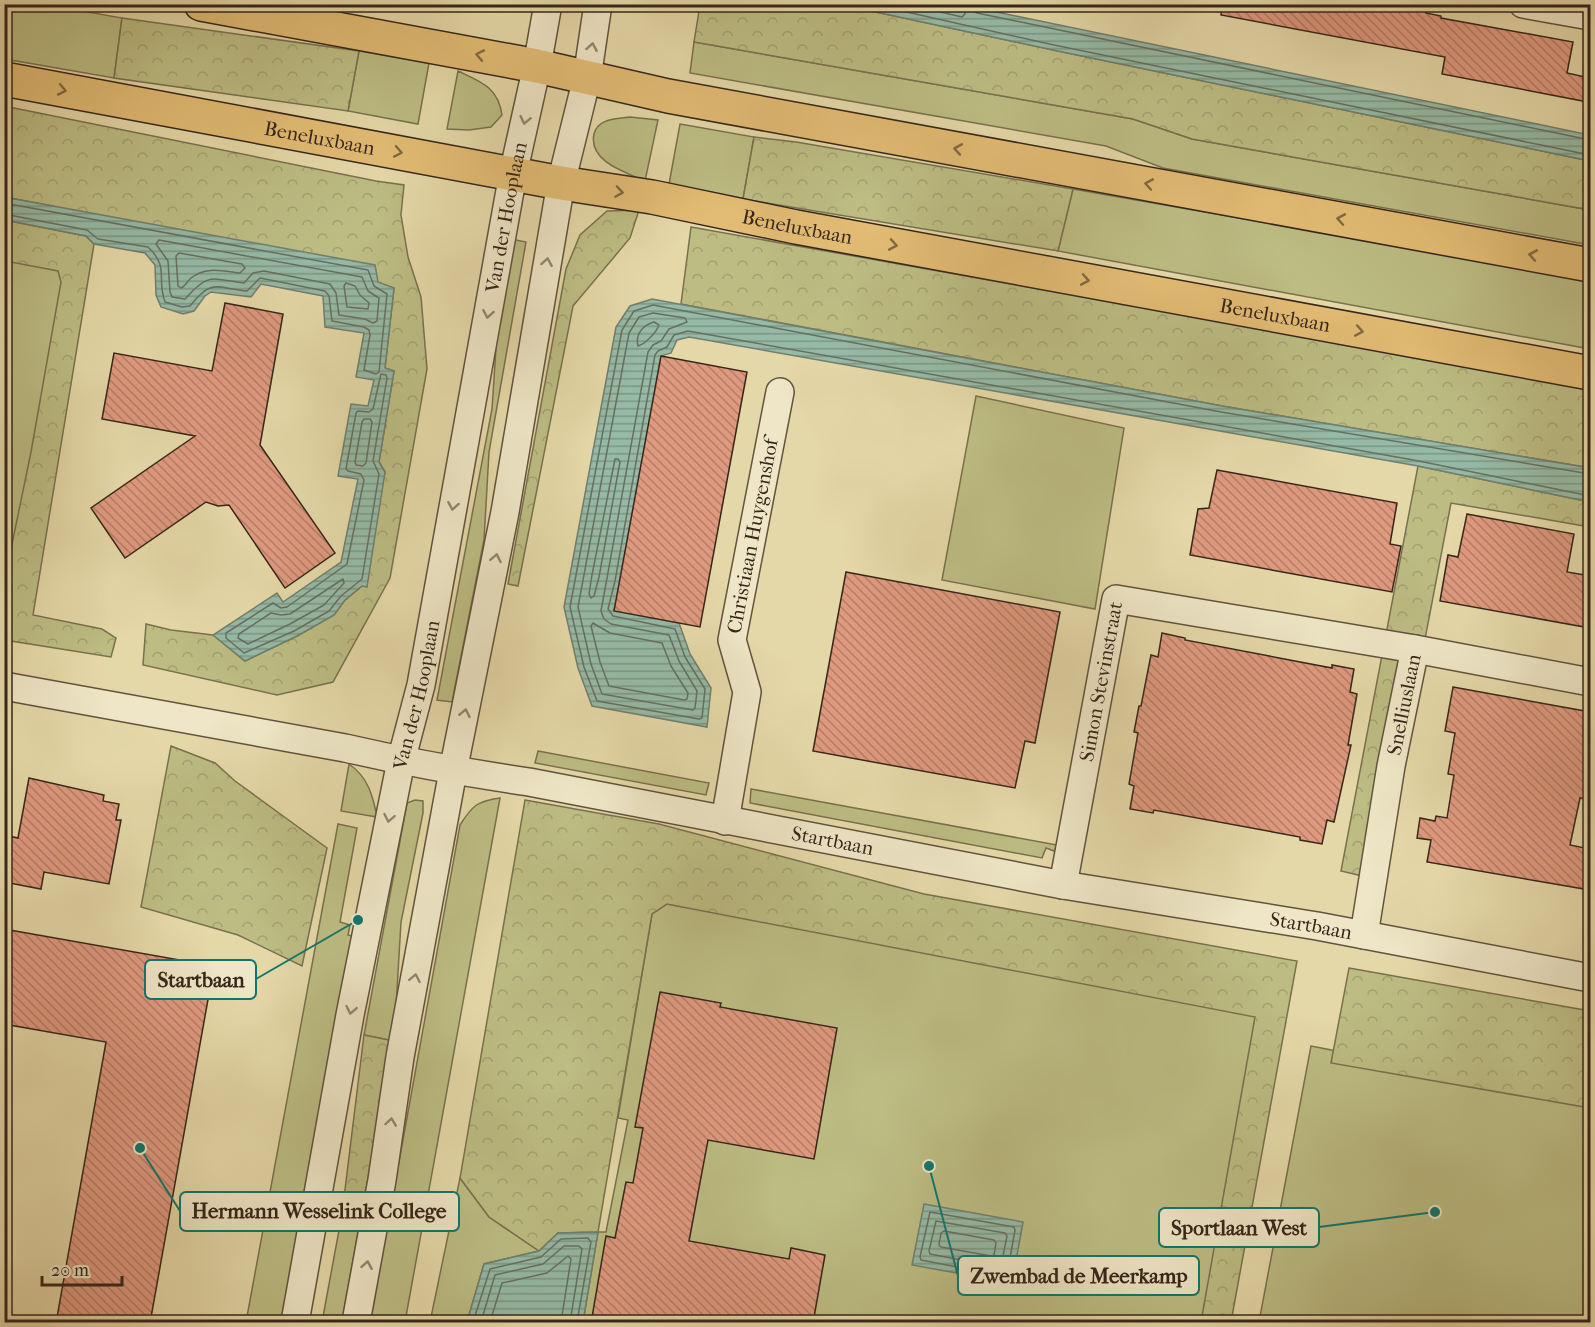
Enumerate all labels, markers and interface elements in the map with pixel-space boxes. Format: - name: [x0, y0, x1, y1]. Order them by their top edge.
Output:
- one-way arrow: [586, 42, 598, 51]
- one-way arrow: [475, 49, 485, 62]
- one-way arrow: [57, 83, 67, 96]
- one-way arrow: [520, 115, 533, 125]
- street label: Beneluxbaan: [262, 117, 377, 160]
- street label: Van der Hooplaan: [481, 139, 532, 295]
- one-way arrow: [953, 143, 963, 156]
- one-way arrow: [393, 145, 403, 158]
- one-way arrow: [1145, 178, 1155, 191]
- one-way arrow: [615, 185, 624, 197]
- street label: Beneluxbaan: [740, 205, 855, 249]
- one-way arrow: [1336, 213, 1346, 226]
- one-way arrow: [888, 238, 898, 251]
- one-way arrow: [1528, 249, 1538, 261]
- one-way arrow: [540, 258, 553, 268]
- one-way arrow: [1079, 273, 1089, 286]
- street label: Beneluxbaan: [1218, 294, 1333, 337]
- one-way arrow: [482, 309, 495, 319]
- one-way arrow: [1354, 324, 1364, 337]
- street label: Christiaan Huygenshof: [723, 432, 784, 636]
- one-way arrow: [448, 501, 460, 511]
- one-way arrow: [489, 553, 502, 563]
- street label: Simon Stevinstraat: [1075, 600, 1127, 763]
- street label: Van der Hooplaan: [388, 618, 445, 773]
- street label: Snelliuslaan: [1383, 652, 1426, 757]
- one-way arrow: [458, 709, 471, 719]
- one-way arrow: [383, 813, 396, 823]
- street label: Startbaan: [790, 822, 876, 860]
- street label: Startbaan: [1268, 908, 1354, 945]
- callout: Startbaan: [145, 960, 256, 999]
- text: Startbaan: [157, 968, 245, 992]
- one-way arrow: [408, 974, 421, 984]
- one-way arrow: [345, 1004, 358, 1014]
- one-way arrow: [384, 1118, 396, 1127]
- callout: Hermann Wesselink College: [180, 1192, 459, 1231]
- text: Hermann Wesselink College: [192, 1199, 447, 1223]
- callout: Sportlaan West: [1159, 1208, 1319, 1247]
- text: Sportlaan West: [1171, 1216, 1308, 1240]
- scale bar: [42, 1249, 122, 1287]
- callout: Zwembad de Meerkamp: [958, 1256, 1199, 1295]
- text: 20 m: [51, 1260, 89, 1281]
- one-way arrow: [360, 1260, 373, 1270]
- text: Zwembad de Meerkamp: [970, 1264, 1188, 1288]

